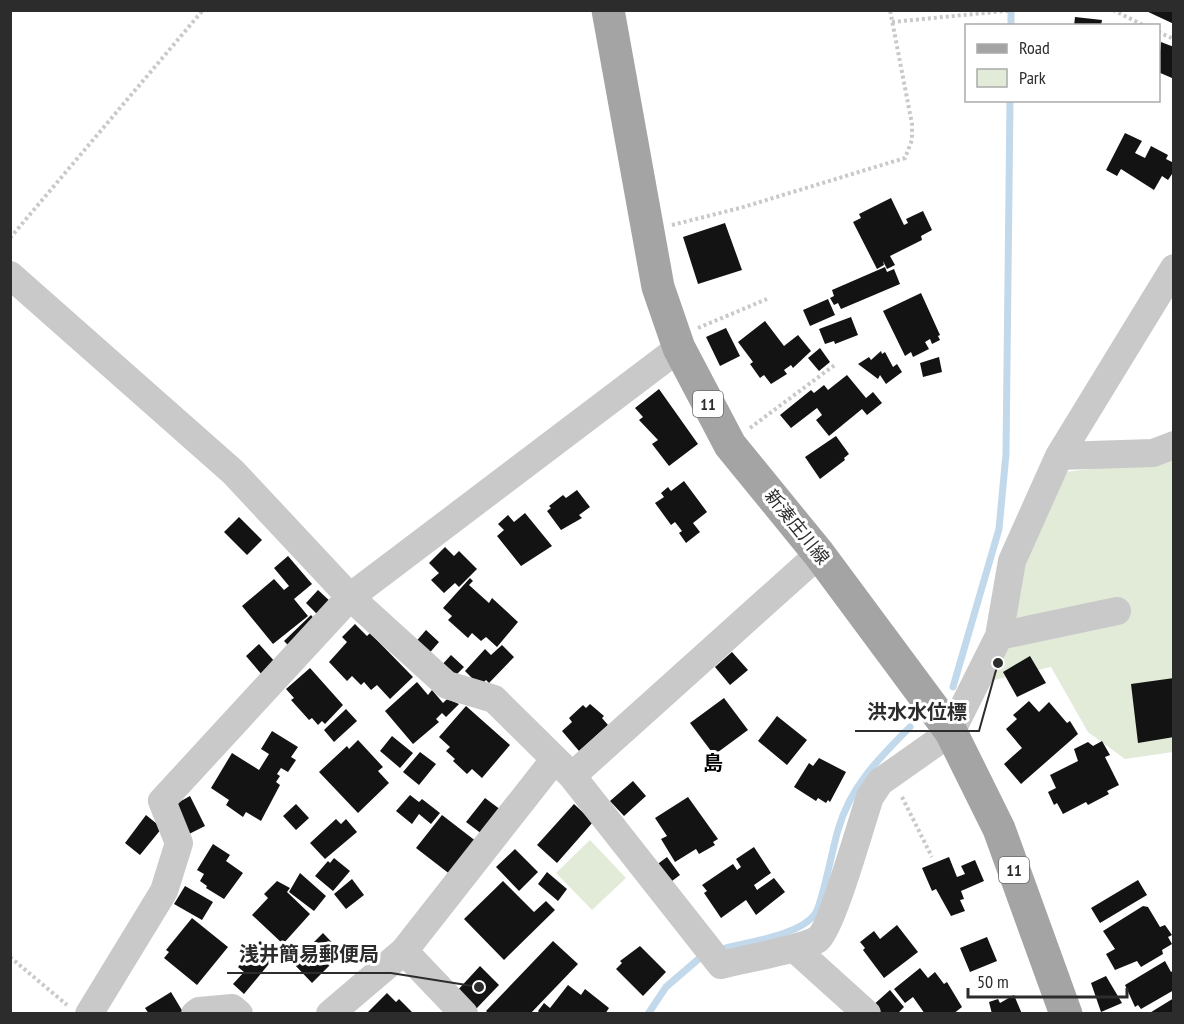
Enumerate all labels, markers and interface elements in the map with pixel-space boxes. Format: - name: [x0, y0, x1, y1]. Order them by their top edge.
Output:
- legend: [965, 24, 1160, 102]
- text: Road: [1019, 36, 1050, 59]
- text: Park: [1019, 66, 1046, 89]
- road number: 11: [693, 391, 723, 417]
- street label: 新湊庄川線: [760, 484, 835, 569]
- callout: 洪水水位標: [855, 693, 979, 731]
- text: 洪水水位標: [867, 699, 967, 725]
- district label: 島: [703, 750, 723, 776]
- road number: 11: [999, 857, 1029, 883]
- callout: 浅井簡易郵便局: [227, 935, 391, 973]
- text: 浅井簡易郵便局: [239, 941, 379, 967]
- scale bar: [968, 961, 1127, 999]
- text: 50 m: [977, 970, 1009, 993]

